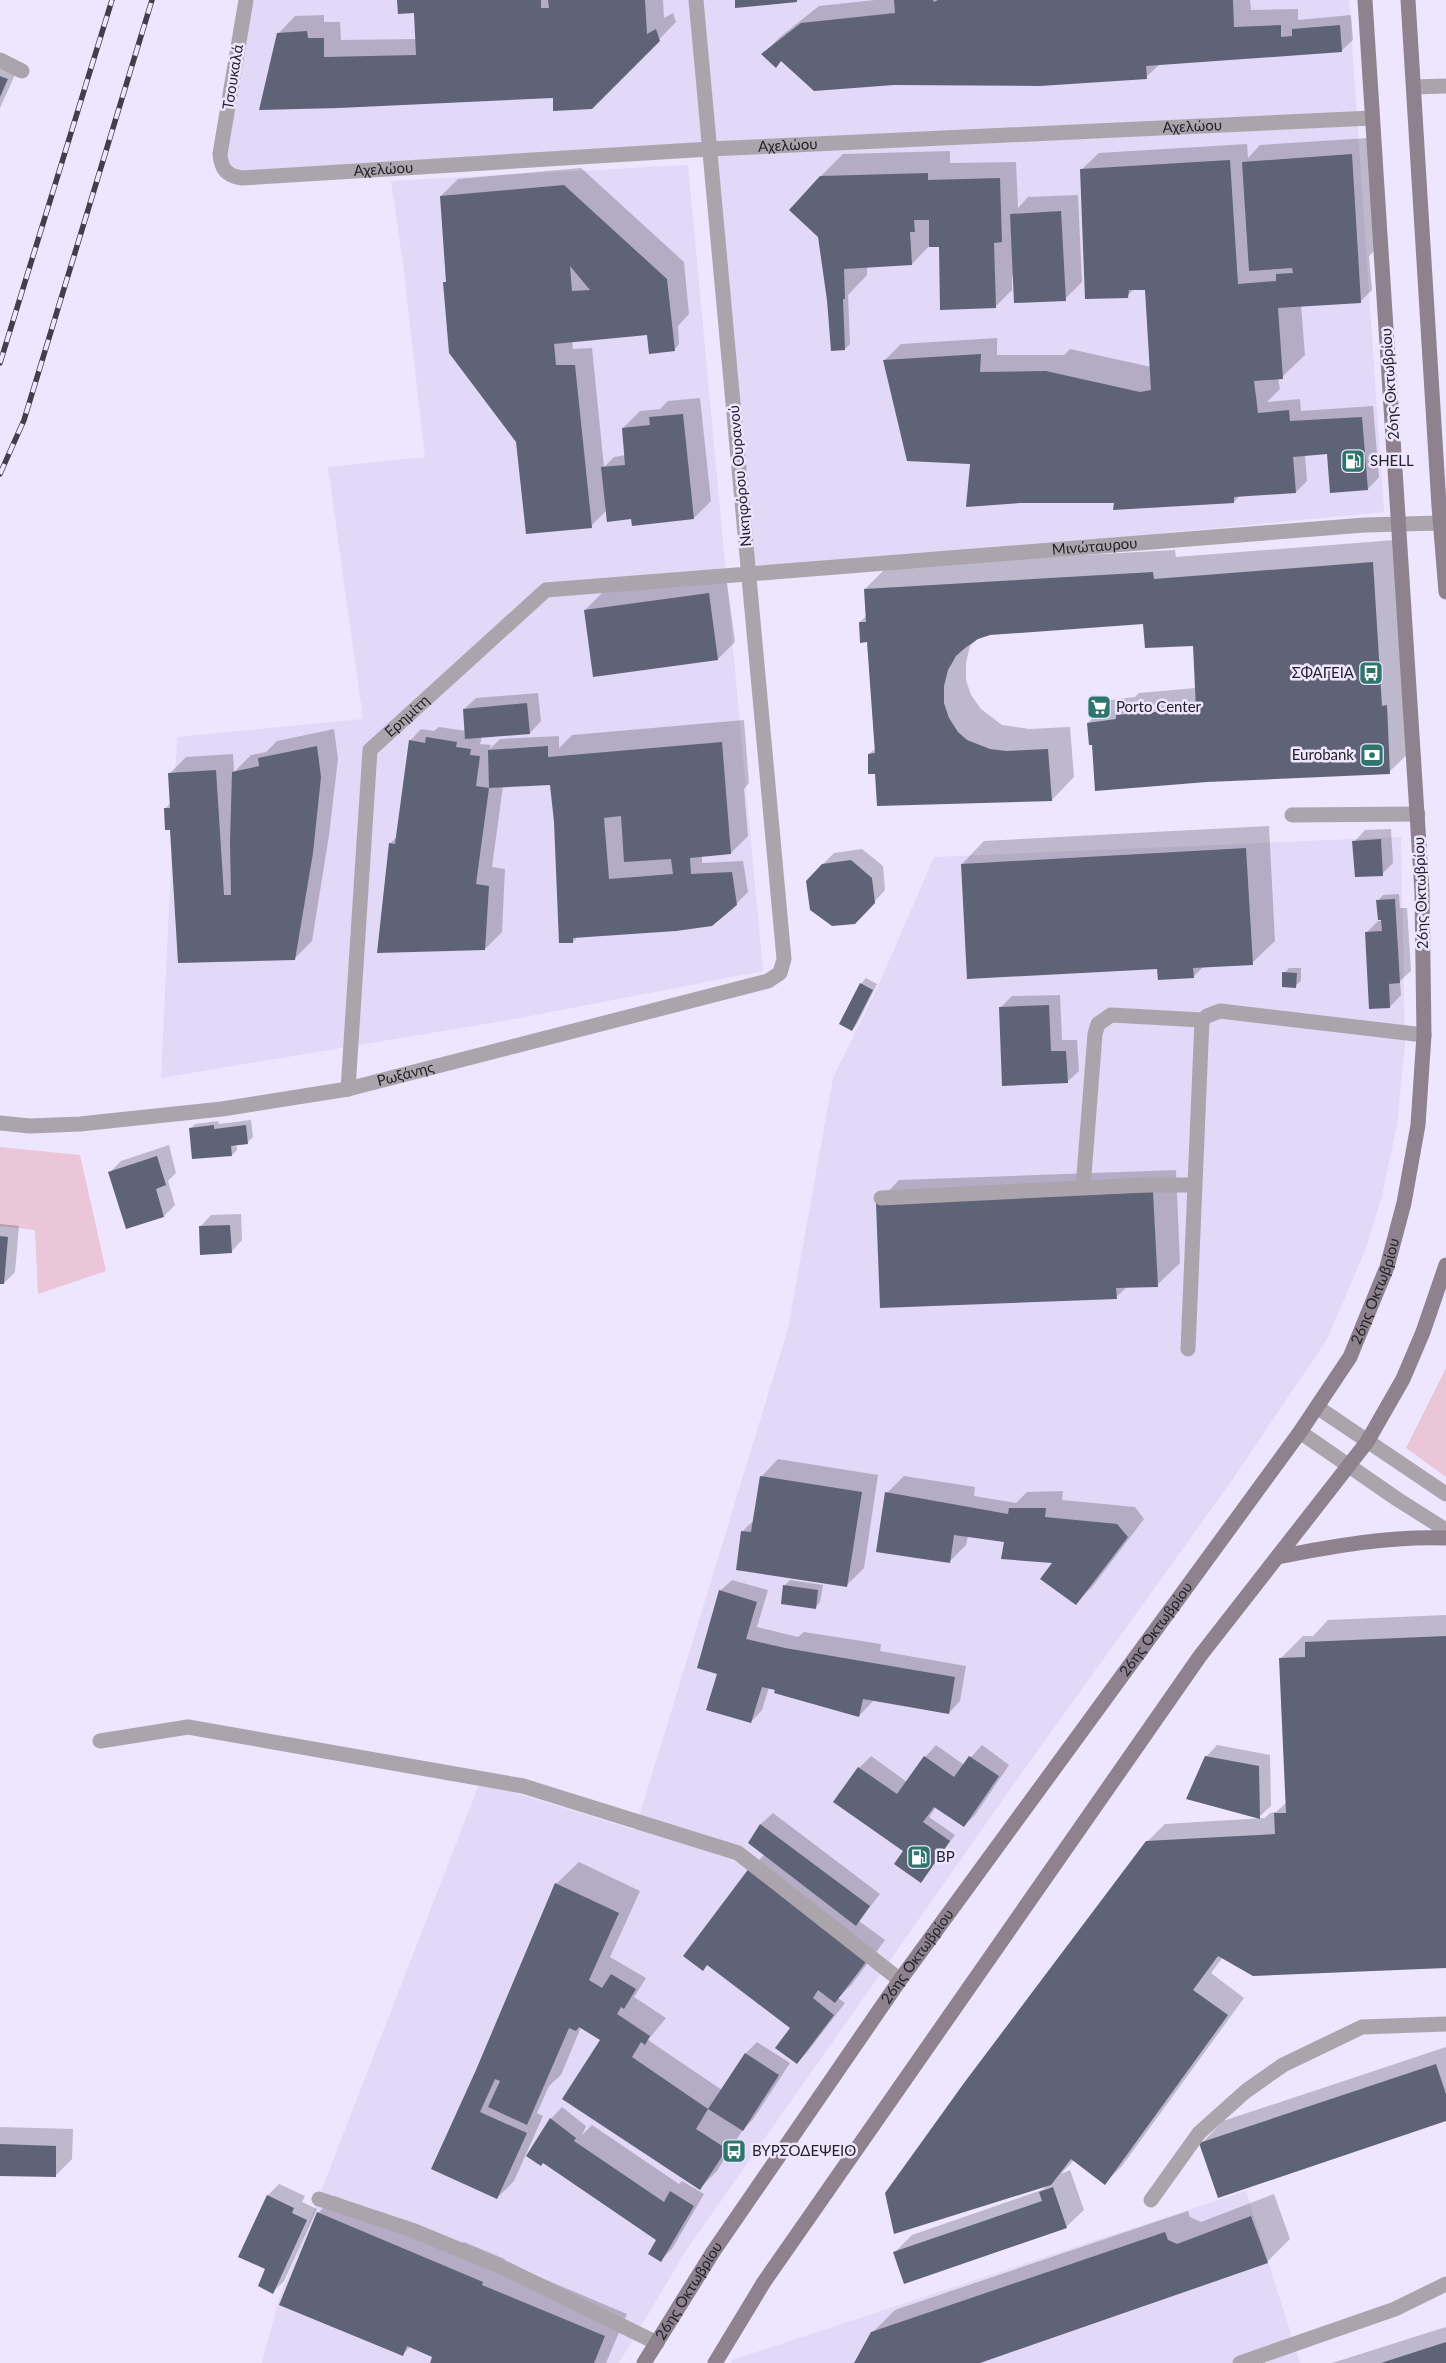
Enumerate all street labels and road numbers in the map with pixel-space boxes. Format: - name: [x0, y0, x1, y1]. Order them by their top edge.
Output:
- street label: Τσουκαλά: [218, 43, 246, 111]
- street label: Αχελώου: [1162, 115, 1222, 136]
- street label: Αχελώου: [757, 134, 818, 155]
- street label: Αχελώου: [353, 157, 414, 179]
- street label: 26ης Οκτωβρίου: [1376, 327, 1402, 441]
- street label: Νικηφόρου Ουρανού: [724, 405, 754, 548]
- street label: Μινώταυρου: [1051, 533, 1138, 558]
- street label: Ερημίτη: [380, 691, 433, 740]
- street label: 26ης Οκτωβρίου: [1409, 837, 1431, 949]
- street label: Ρωξάνης: [375, 1057, 436, 1089]
- street label: 26ης Οκτωβρίου: [1346, 1236, 1402, 1347]
- street label: 26ης Οκτωβρίου: [1115, 1578, 1196, 1679]
- street label: 26ης Οκτωβρίου: [876, 1905, 957, 2007]
- street label: 26ης Οκτωβρίου: [651, 2238, 726, 2343]

